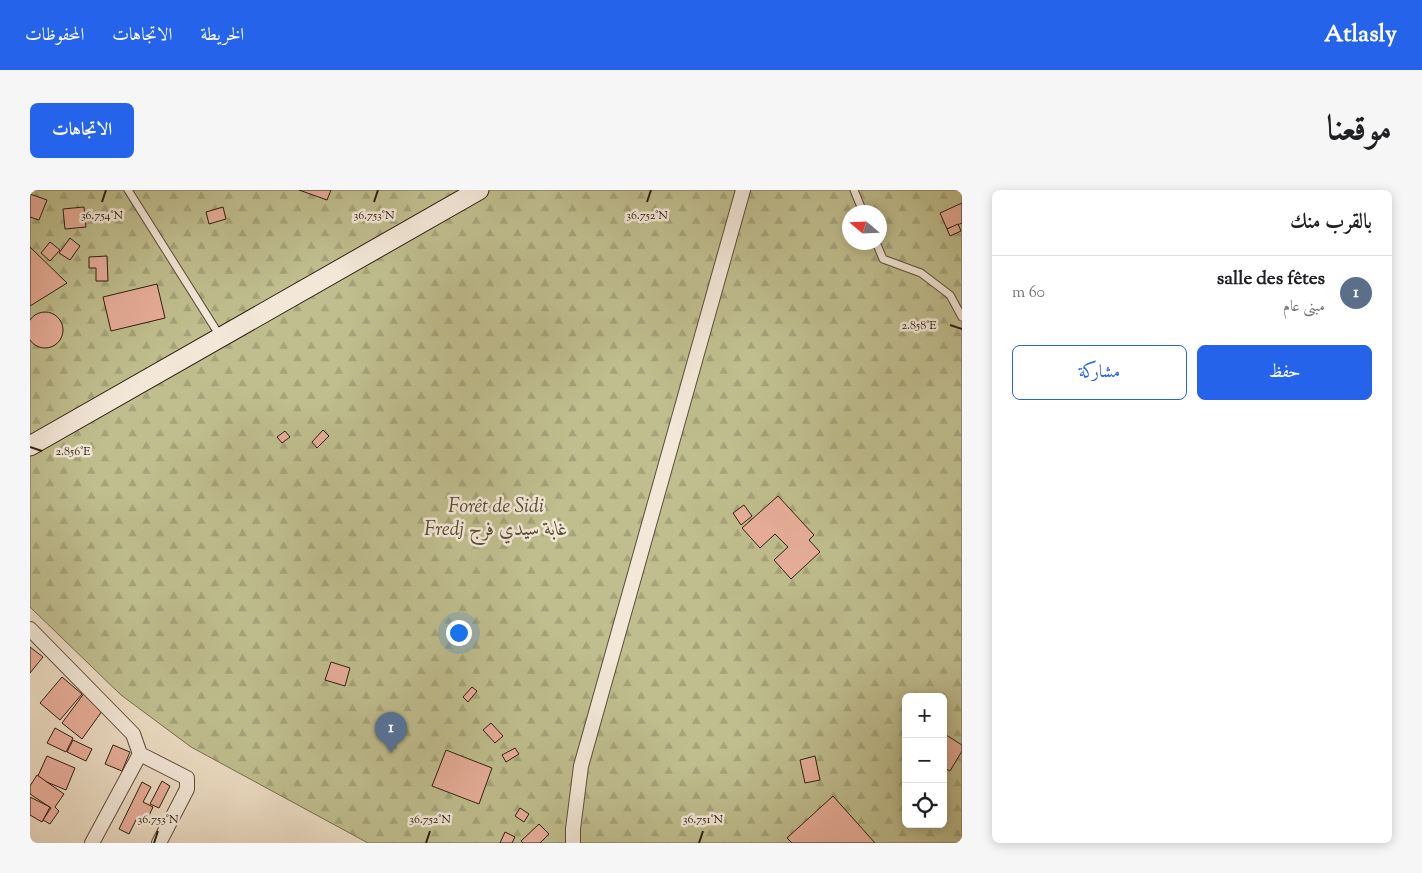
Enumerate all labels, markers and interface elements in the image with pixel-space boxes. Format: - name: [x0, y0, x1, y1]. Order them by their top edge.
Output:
- text: Atlasly: [1324, 18, 1397, 52]
- text: المحفوظات: [25, 23, 84, 49]
- text: الاتجاهات: [112, 23, 172, 49]
- text: الخريطة: [200, 23, 244, 49]
- button: الاتجاهات: [30, 103, 134, 158]
- text: موقعنا: [1327, 105, 1392, 156]
- north arrow: [842, 205, 887, 250]
- text: 36.754°N: [81, 207, 124, 225]
- text: 36.753°N: [353, 207, 395, 225]
- text: 36.752°N: [626, 207, 668, 225]
- text: بالقرب منك: [1290, 208, 1372, 238]
- text: salle des fêtes: [1217, 266, 1325, 293]
- text: 60 m: [1012, 282, 1045, 305]
- text: 1: [1353, 282, 1359, 305]
- text: مبنى عام: [1283, 296, 1325, 319]
- text: 2.858°E: [901, 317, 937, 335]
- button: مشاركة: [1012, 345, 1187, 400]
- button: حفظ: [1197, 345, 1372, 400]
- text: 2.856°E: [55, 443, 91, 461]
- park label: Forêt de Sidi Fredj غابة سيدي فرج: [424, 493, 568, 546]
- your location: [446, 620, 472, 646]
- map controls: [902, 693, 947, 828]
- button: +: [902, 693, 947, 738]
- pin: 1: [375, 712, 407, 753]
- button: −: [902, 738, 947, 783]
- button: locate: [902, 783, 947, 828]
- text: 36.753°N: [137, 811, 179, 829]
- text: 36.752°N: [409, 811, 451, 829]
- text: 36.751°N: [683, 811, 724, 829]

